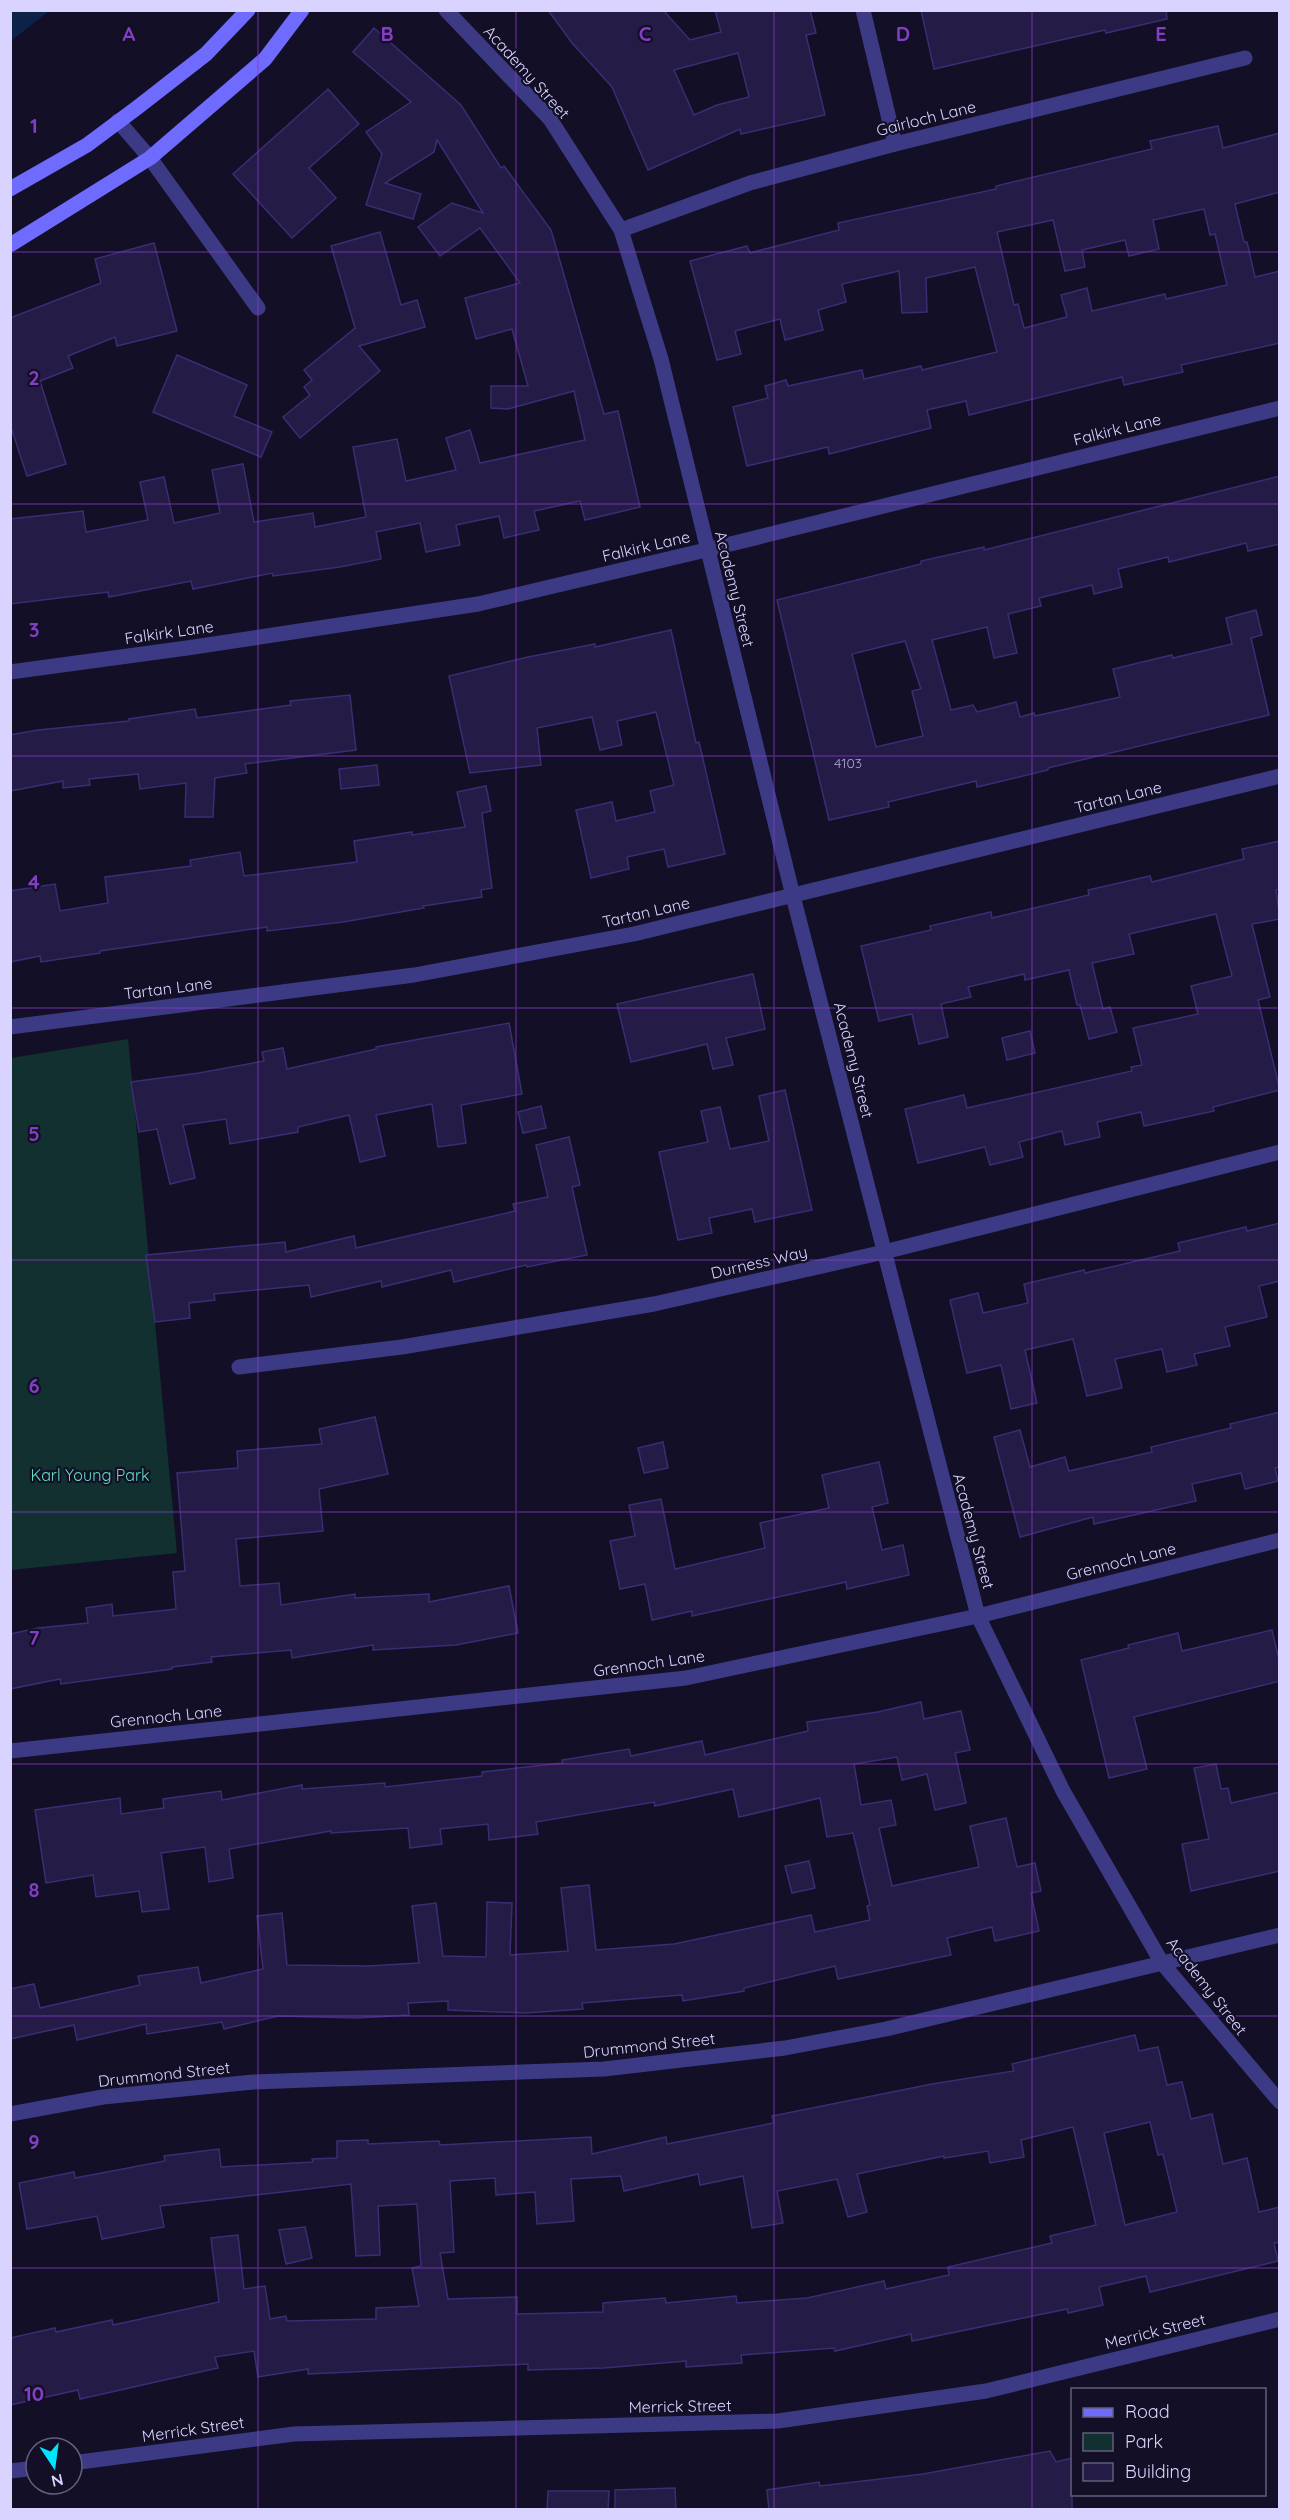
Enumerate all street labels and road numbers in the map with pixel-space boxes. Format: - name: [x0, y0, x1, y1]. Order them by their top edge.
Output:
- street label: Academy Street: [480, 21, 574, 123]
- street label: Gairloch Lane: [874, 96, 978, 140]
- street label: Falkirk Lane: [1071, 408, 1163, 450]
- street label: Falkirk Lane: [600, 526, 692, 566]
- street label: Academy Street: [711, 529, 759, 649]
- street label: Falkirk Lane: [123, 616, 215, 648]
- street label: Tartan Lane: [1072, 777, 1164, 817]
- street label: Tartan Lane: [600, 892, 692, 932]
- street label: Tartan Lane: [123, 973, 213, 1003]
- street label: Academy Street: [830, 1000, 878, 1120]
- street label: Durness Way: [709, 1241, 809, 1283]
- street label: Academy Street: [949, 1471, 999, 1591]
- street label: Grennoch Lane: [1064, 1538, 1178, 1584]
- street label: Grennoch Lane: [592, 1645, 706, 1681]
- street label: Grennoch Lane: [109, 1700, 223, 1732]
- street label: Academy Street: [1163, 1933, 1251, 2039]
- street label: Drummond Street: [582, 2028, 716, 2062]
- street label: Drummond Street: [97, 2057, 231, 2091]
- street label: Merrick Street: [1103, 2309, 1207, 2353]
- street label: Merrick Street: [628, 2395, 732, 2417]
- street label: Merrick Street: [141, 2412, 245, 2446]

